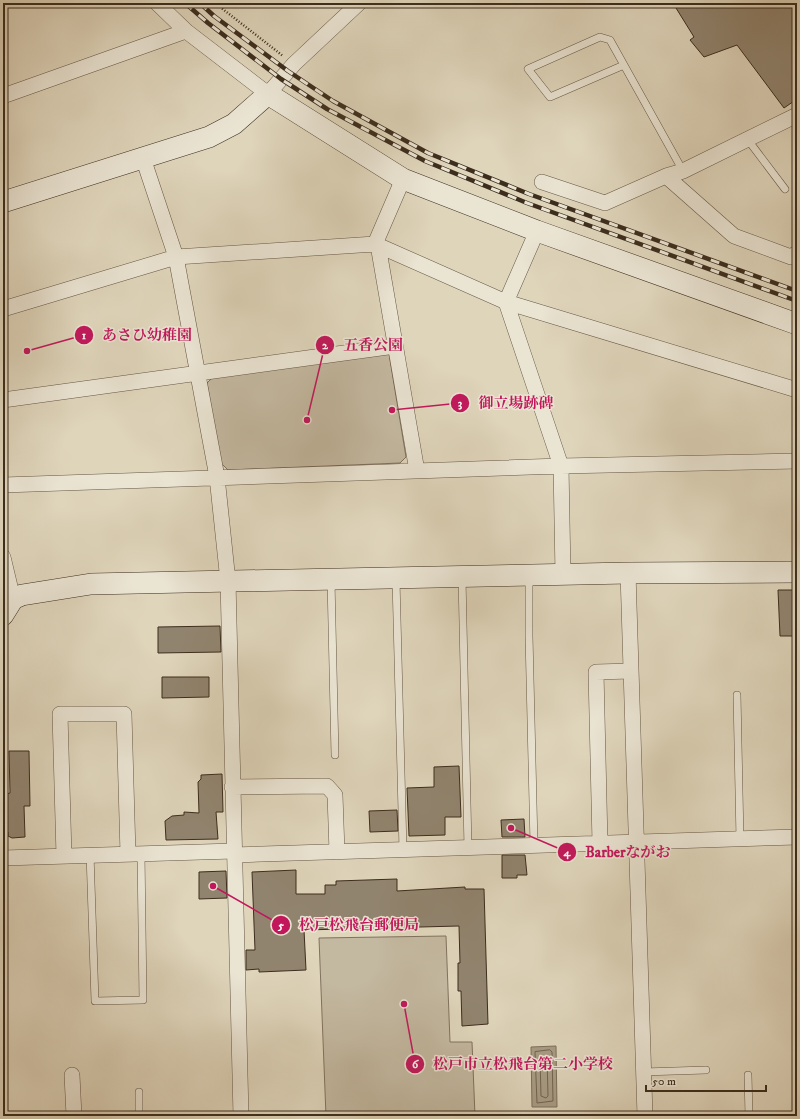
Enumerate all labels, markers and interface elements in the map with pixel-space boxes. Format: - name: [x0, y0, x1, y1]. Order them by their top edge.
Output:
- callout: あさひ幼稚園: [74, 321, 200, 348]
- text: あさひ幼稚園: [102, 326, 192, 345]
- text: 1: [82, 328, 87, 343]
- callout: 五香公園: [315, 331, 411, 358]
- text: 五香公園: [343, 336, 403, 355]
- text: 2: [322, 338, 329, 353]
- callout: 御立場跡碑: [450, 389, 561, 416]
- text: 御立場跡碑: [478, 394, 554, 413]
- text: 3: [458, 396, 463, 411]
- callout: Barberながお: [557, 839, 679, 866]
- text: Barberながお: [585, 843, 671, 862]
- text: 4: [563, 845, 572, 860]
- callout: 松戸松飛台郵便局: [271, 911, 427, 938]
- text: 松戸松飛台郵便局: [299, 916, 419, 935]
- text: 5: [277, 918, 284, 933]
- callout: 松戸市立松飛台第二小学校: [405, 1050, 621, 1077]
- text: 松戸市立松飛台第二小学校: [433, 1055, 613, 1074]
- text: 6: [412, 1057, 419, 1072]
- scale bar: [646, 1067, 766, 1093]
- text: 50 m: [652, 1074, 676, 1089]

